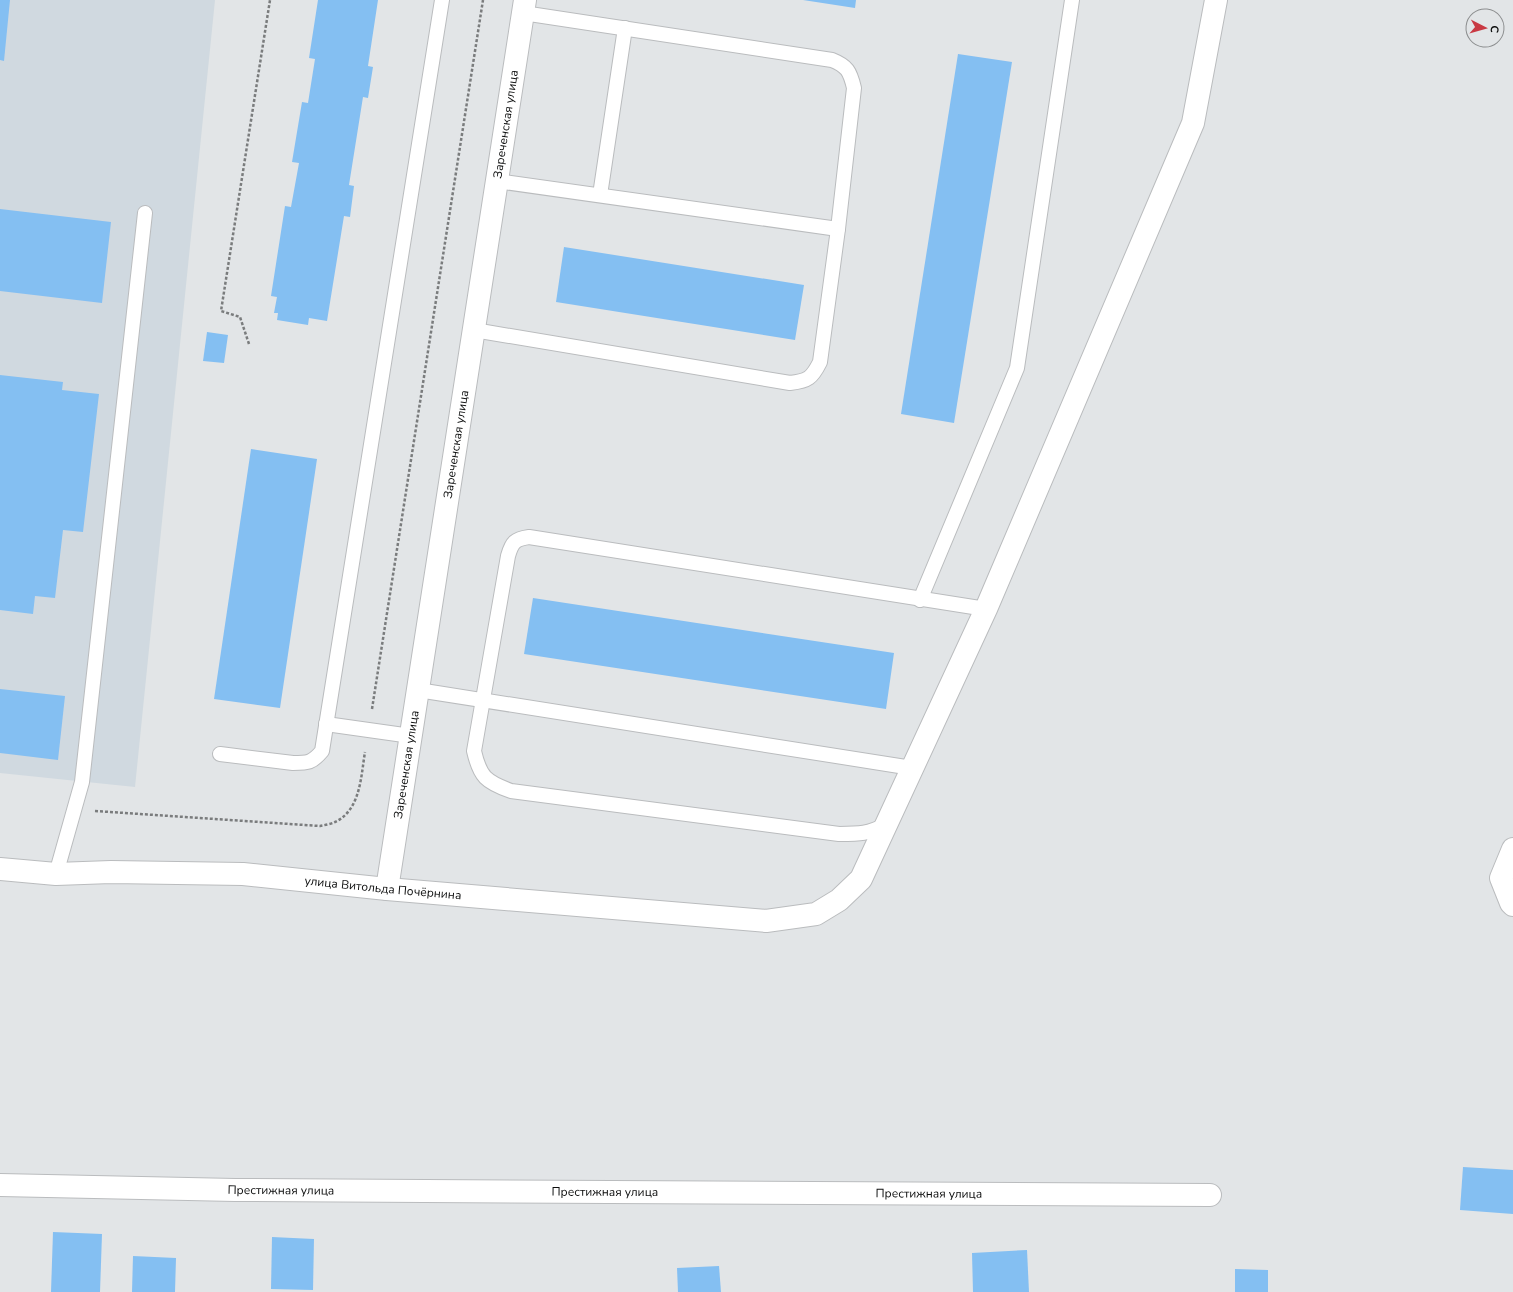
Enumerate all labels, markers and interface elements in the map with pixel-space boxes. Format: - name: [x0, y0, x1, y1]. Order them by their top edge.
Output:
- north arrow: [1465, 8, 1505, 48]
- text: С: [1487, 24, 1502, 34]
- street label: Зареченская улица: [489, 69, 522, 179]
- street label: Зареченская улица: [440, 389, 472, 500]
- street label: Зареченская улица: [390, 709, 423, 820]
- street label: улица Витольда Почёрнина: [304, 872, 462, 903]
- street label: Престижная улица: [227, 1182, 334, 1199]
- street label: Престижная улица: [552, 1184, 658, 1200]
- street label: Престижная улица: [876, 1185, 982, 1202]

